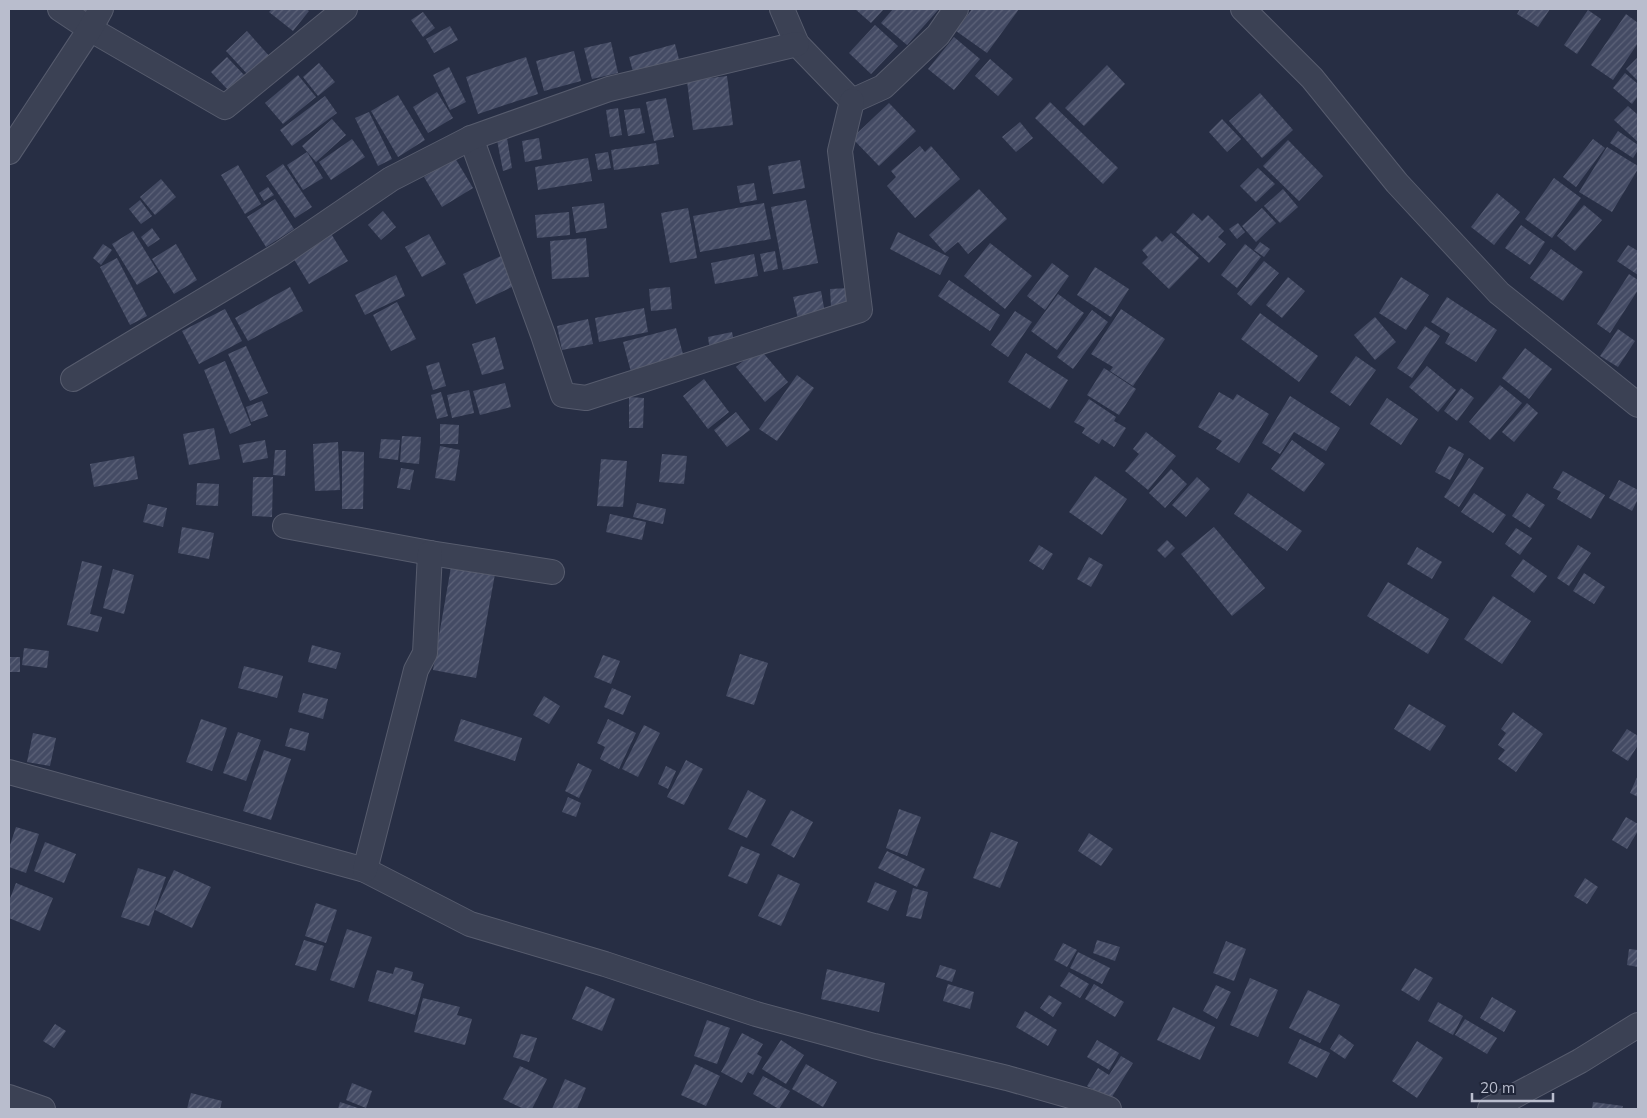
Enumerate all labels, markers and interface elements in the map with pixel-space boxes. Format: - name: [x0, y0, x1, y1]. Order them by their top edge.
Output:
- scale bar: [1472, 1070, 1553, 1102]
- text: 20 m: [1480, 1078, 1515, 1097]

